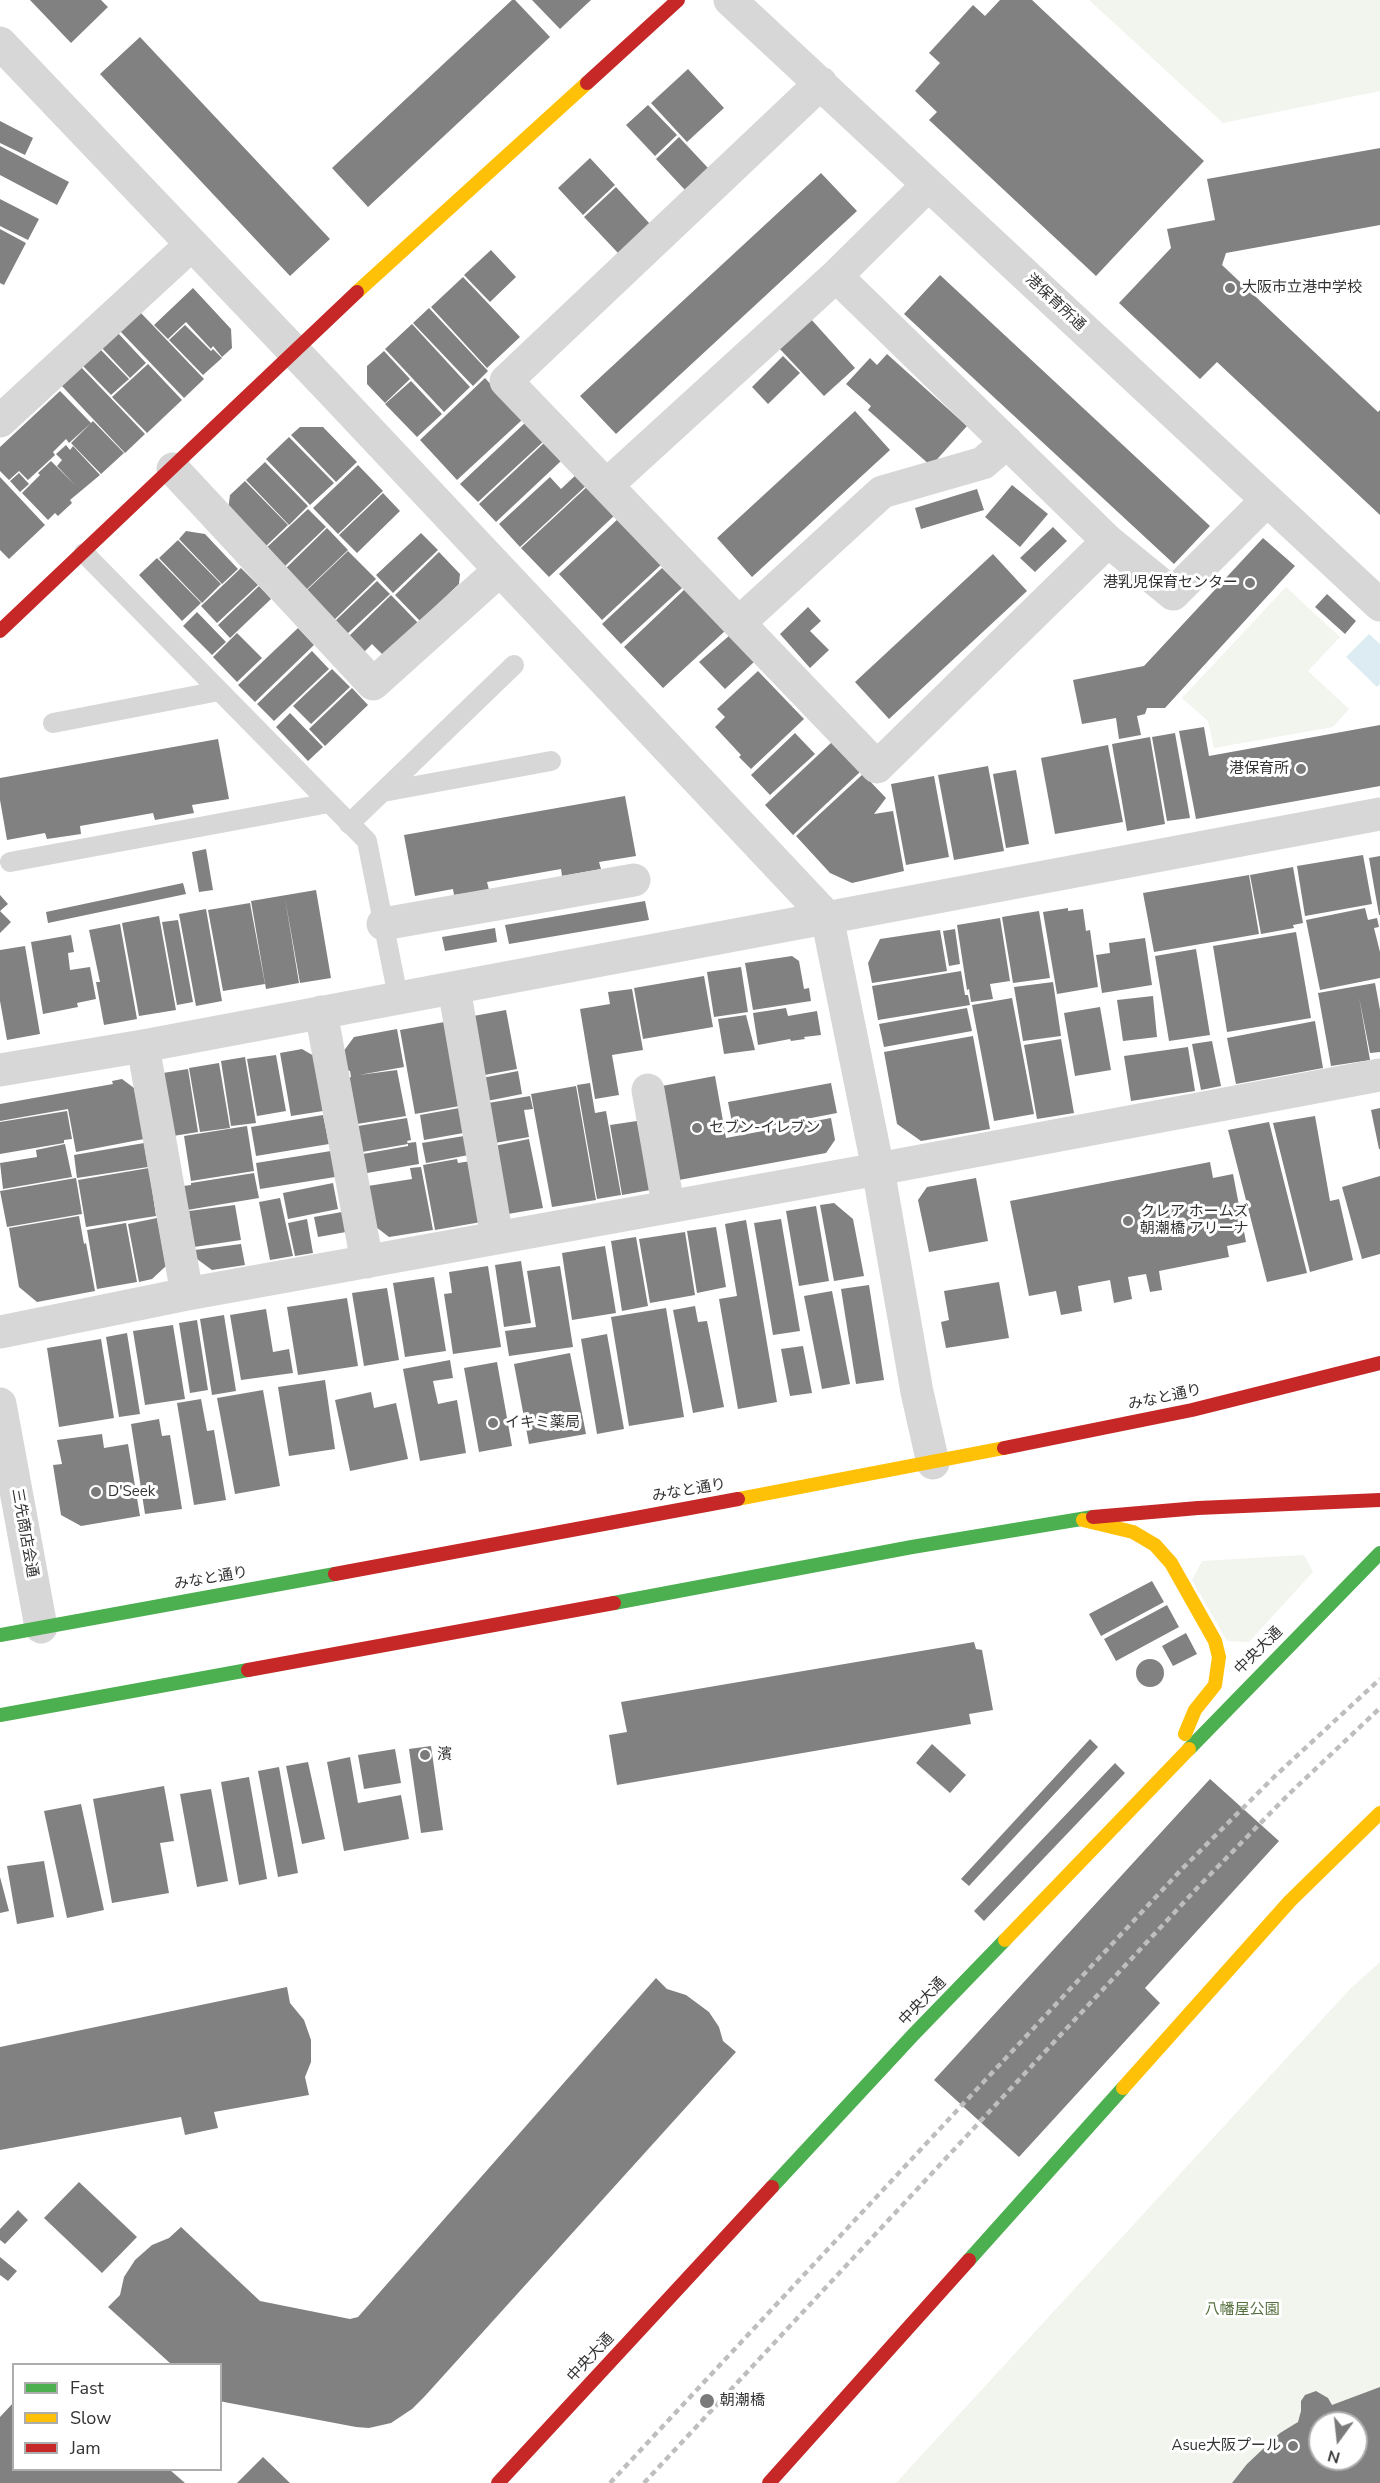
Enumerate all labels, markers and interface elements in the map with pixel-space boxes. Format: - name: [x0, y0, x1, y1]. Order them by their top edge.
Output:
- street label: 港保育所通: [1021, 271, 1089, 335]
- place label: 大阪市立港中学校: [1242, 279, 1362, 297]
- marker: 大阪市立港中学校: [1223, 281, 1237, 295]
- place label: 港乳児保育センター: [1103, 574, 1238, 592]
- marker: 港乳児保育センター: [1243, 576, 1257, 590]
- place label: 港保育所: [1229, 760, 1289, 778]
- marker: 港保育所: [1294, 762, 1308, 776]
- place label: セブン-イレブン: [709, 1119, 820, 1137]
- marker: セブン-イレブン: [690, 1121, 704, 1135]
- place label: クレア ホームズ 朝潮橋 アリーナ: [1140, 1203, 1249, 1238]
- marker: クレア ホームズ 朝潮橋 アリーナ: [1121, 1214, 1135, 1228]
- street label: みなと通り: [1126, 1381, 1204, 1415]
- place label: イキミ薬局: [505, 1414, 580, 1432]
- marker: イキミ薬局: [486, 1416, 500, 1430]
- street label: みなと通り: [651, 1476, 727, 1506]
- place label: D'Seek: [108, 1483, 155, 1501]
- marker: D'Seek: [89, 1485, 103, 1499]
- street label: 三先商店会通: [7, 1487, 41, 1579]
- street label: みなと通り: [173, 1564, 249, 1594]
- street label: 中央大通: [1231, 1623, 1287, 1679]
- place label: 濱: [437, 1746, 452, 1764]
- marker: 濱: [418, 1748, 432, 1762]
- street label: 中央大通: [896, 1974, 950, 2030]
- park label: 八幡屋公園: [1205, 2301, 1279, 2319]
- street label: 中央大通: [564, 2330, 618, 2386]
- legend: [12, 2363, 222, 2471]
- text: Fast: [70, 2376, 104, 2400]
- marker: 朝潮橋: [698, 2392, 716, 2410]
- place label: 朝潮橋: [720, 2392, 765, 2410]
- text: Slow: [70, 2406, 111, 2430]
- north arrow: [1308, 2411, 1368, 2471]
- text: Jam: [70, 2436, 101, 2460]
- place label: Asue大阪プール: [1172, 2437, 1281, 2455]
- marker: Asue大阪プール: [1286, 2439, 1300, 2453]
- text: N: [1325, 2444, 1342, 2469]

